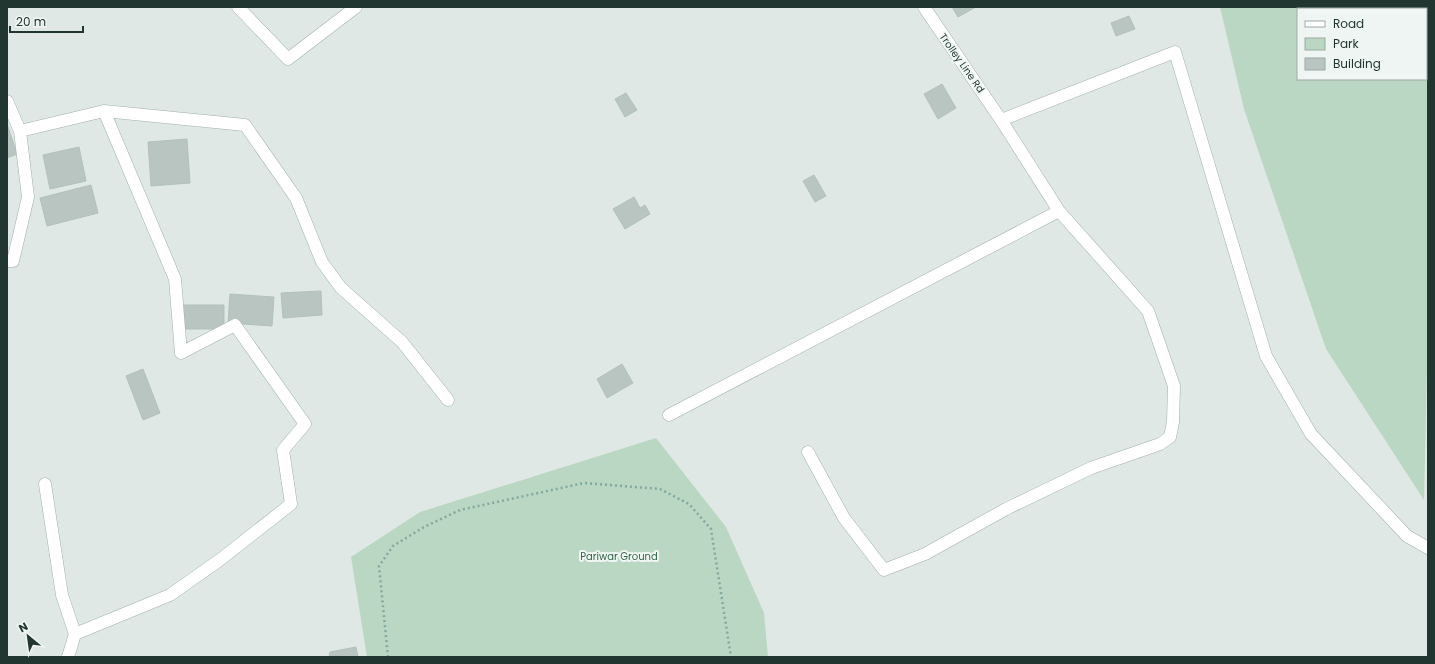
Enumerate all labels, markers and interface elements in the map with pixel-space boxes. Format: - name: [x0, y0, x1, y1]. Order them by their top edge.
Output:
- scale bar: [10, 8, 83, 34]
- legend: [1297, 8, 1427, 80]
- text: 20 m: [16, 13, 46, 30]
- text: Road: [1333, 15, 1364, 32]
- street label: Trolley Line Rd: [936, 30, 988, 96]
- text: Park: [1333, 35, 1360, 52]
- text: Building: [1333, 55, 1381, 72]
- park label: Pariwar Ground: [580, 549, 658, 564]
- north arrow: [8, 616, 48, 656]
- text: N: [16, 618, 31, 636]

